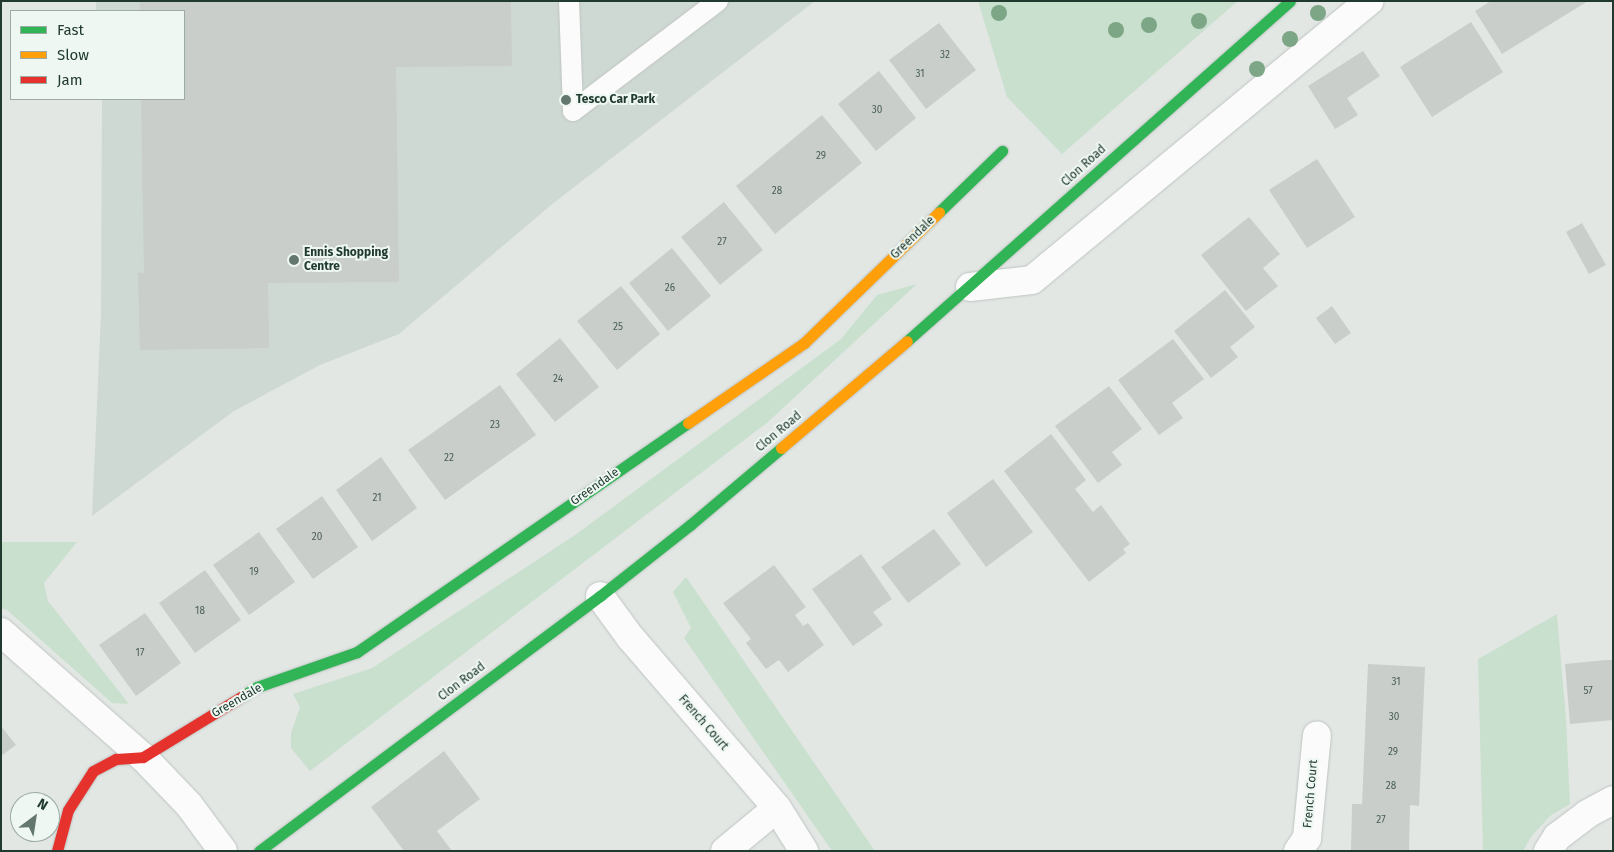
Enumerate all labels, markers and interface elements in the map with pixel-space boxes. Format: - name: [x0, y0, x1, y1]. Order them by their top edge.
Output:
- legend: [10, 10, 185, 100]
- text: Fast: [57, 21, 84, 39]
- text: Slow: [57, 46, 89, 64]
- house number: 32: [940, 50, 950, 62]
- house number: 31: [915, 69, 925, 81]
- text: Jam: [57, 71, 83, 89]
- place label: Tesco Car Park: [576, 93, 655, 107]
- marker: Tesco Car Park: [560, 94, 572, 106]
- house number: 30: [872, 105, 882, 117]
- street label: Clon Road: [1059, 142, 1109, 190]
- house number: 29: [816, 151, 826, 163]
- house number: 28: [772, 186, 782, 198]
- street label: Greendale: [888, 214, 938, 262]
- house number: 27: [717, 237, 727, 249]
- place label: Ennis Shopping Centre: [304, 246, 388, 274]
- marker: Ennis Shopping Centre: [288, 254, 300, 266]
- house number: 26: [665, 283, 675, 295]
- house number: 25: [613, 322, 623, 334]
- house number: 24: [553, 374, 563, 386]
- street label: Clon Road: [753, 409, 805, 455]
- house number: 23: [490, 420, 500, 432]
- house number: 22: [444, 453, 454, 465]
- street label: Greendale: [568, 465, 622, 509]
- house number: 21: [372, 493, 382, 505]
- house number: 20: [312, 532, 322, 544]
- house number: 19: [249, 567, 259, 579]
- house number: 18: [195, 606, 205, 618]
- house number: 17: [136, 648, 144, 660]
- street label: Clon Road: [436, 660, 488, 704]
- house number: 31: [1391, 677, 1401, 689]
- street label: Greendale: [209, 681, 265, 721]
- house number: 57: [1583, 686, 1593, 698]
- street label: French Court: [675, 692, 731, 754]
- house number: 30: [1389, 712, 1399, 724]
- house number: 29: [1388, 747, 1398, 759]
- street label: French Court: [1301, 759, 1321, 829]
- house number: 28: [1386, 781, 1396, 793]
- north arrow: [10, 792, 60, 842]
- text: N: [34, 795, 51, 814]
- house number: 27: [1376, 815, 1386, 827]

